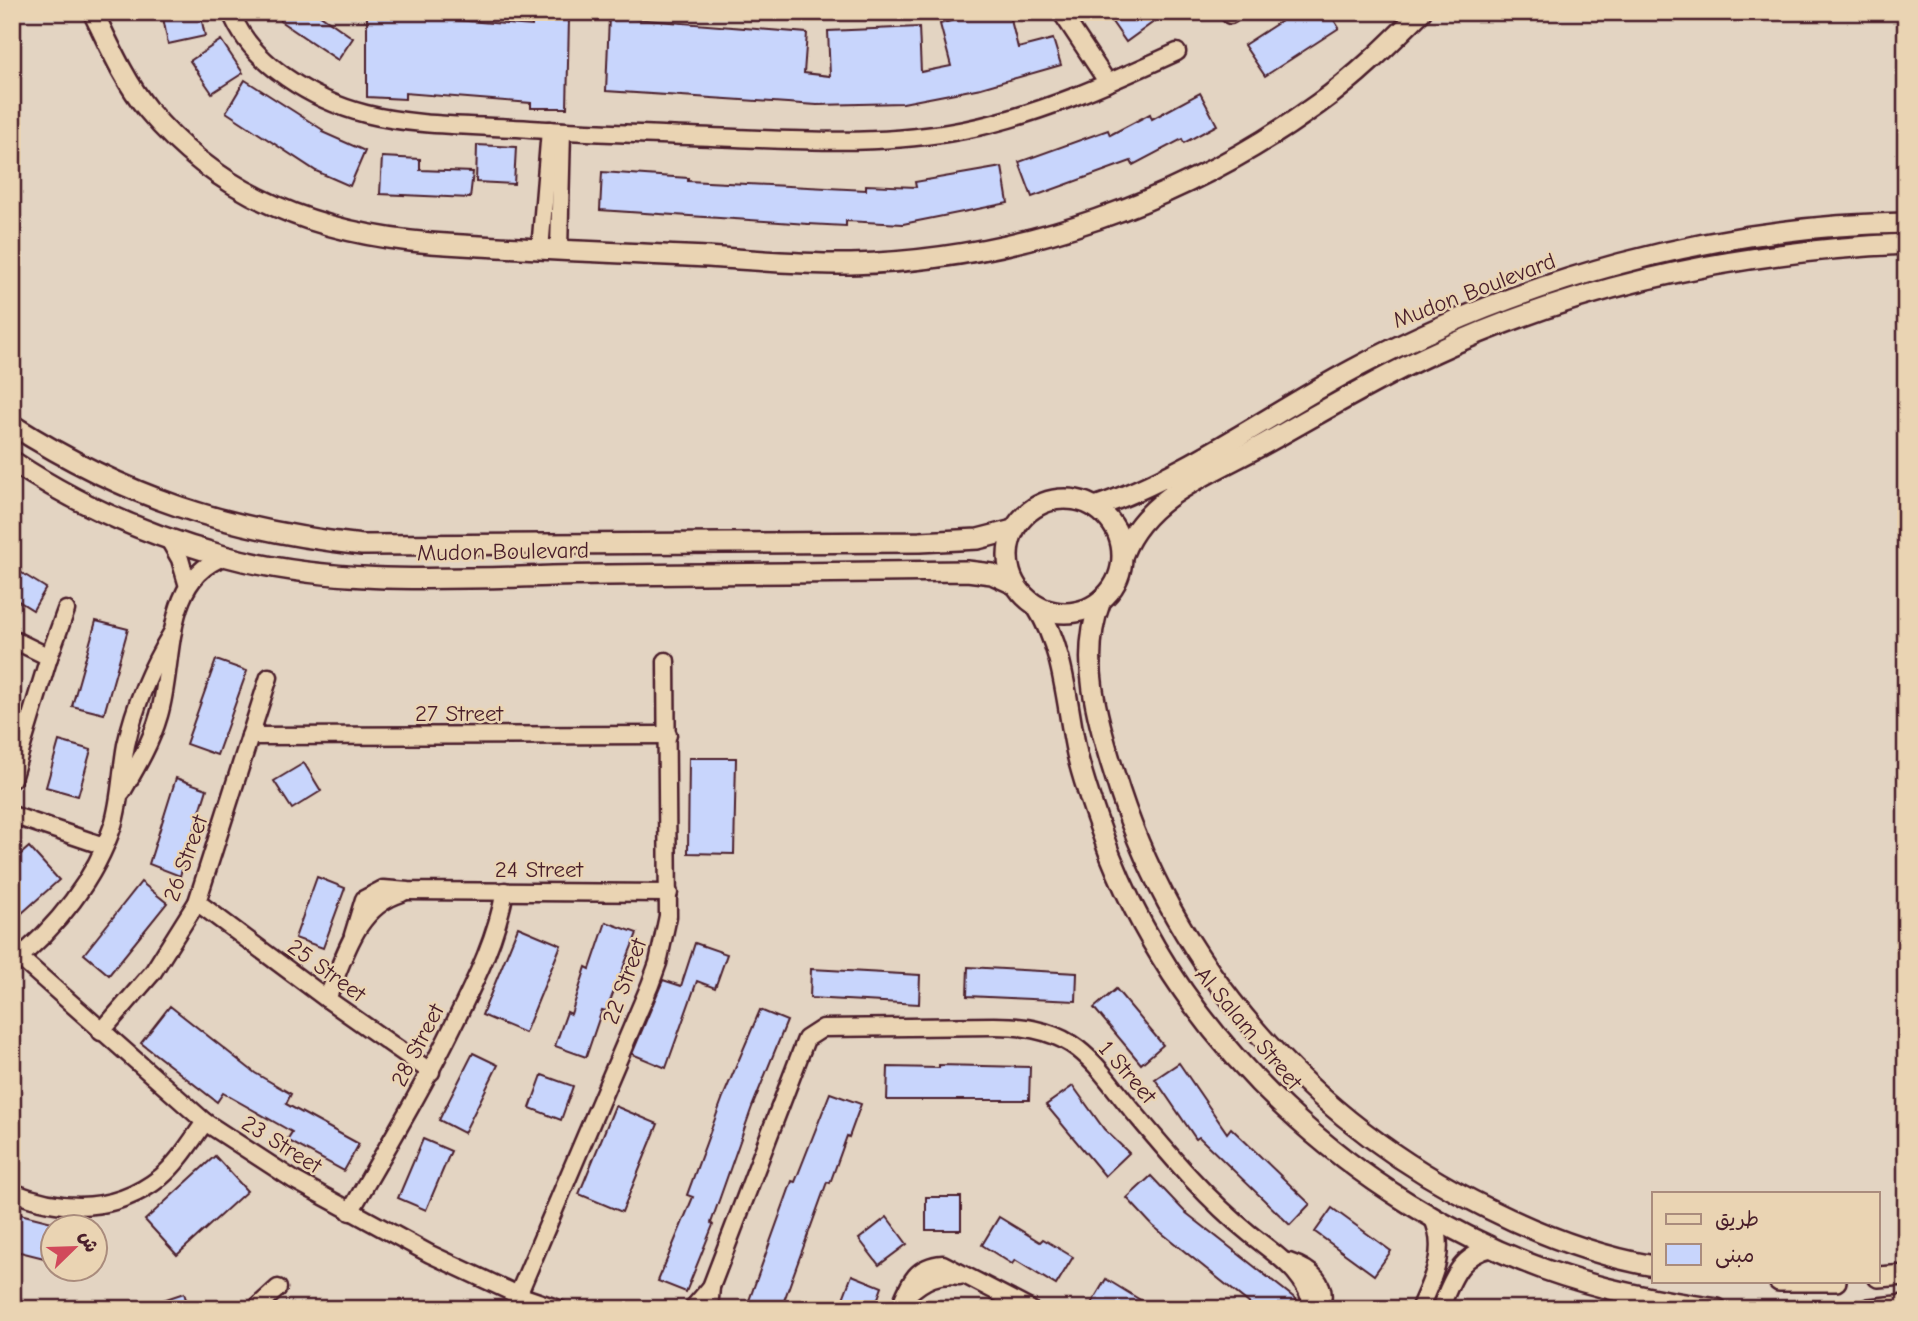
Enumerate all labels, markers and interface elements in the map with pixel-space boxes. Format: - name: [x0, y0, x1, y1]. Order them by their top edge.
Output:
- street label: Mudon Boulevard: [1389, 247, 1559, 334]
- street label: Mudon Boulevard: [417, 536, 589, 567]
- street label: 27 Street: [415, 700, 504, 727]
- street label: 26 Street: [157, 810, 214, 905]
- street label: 24 Street: [495, 856, 585, 883]
- street label: 25 Street: [282, 933, 372, 1009]
- street label: 22 Street: [597, 933, 653, 1028]
- street label: Al Salam Street: [1189, 961, 1309, 1096]
- street label: 28 Street: [385, 998, 450, 1091]
- street label: 1 Street: [1093, 1035, 1163, 1110]
- street label: 23 Street: [237, 1109, 328, 1180]
- legend: [1652, 1192, 1880, 1282]
- text: طريق: [1715, 1207, 1759, 1231]
- north arrow: [38, 1212, 108, 1282]
- text: ش: [75, 1228, 103, 1256]
- text: مبنى: [1715, 1243, 1754, 1269]

